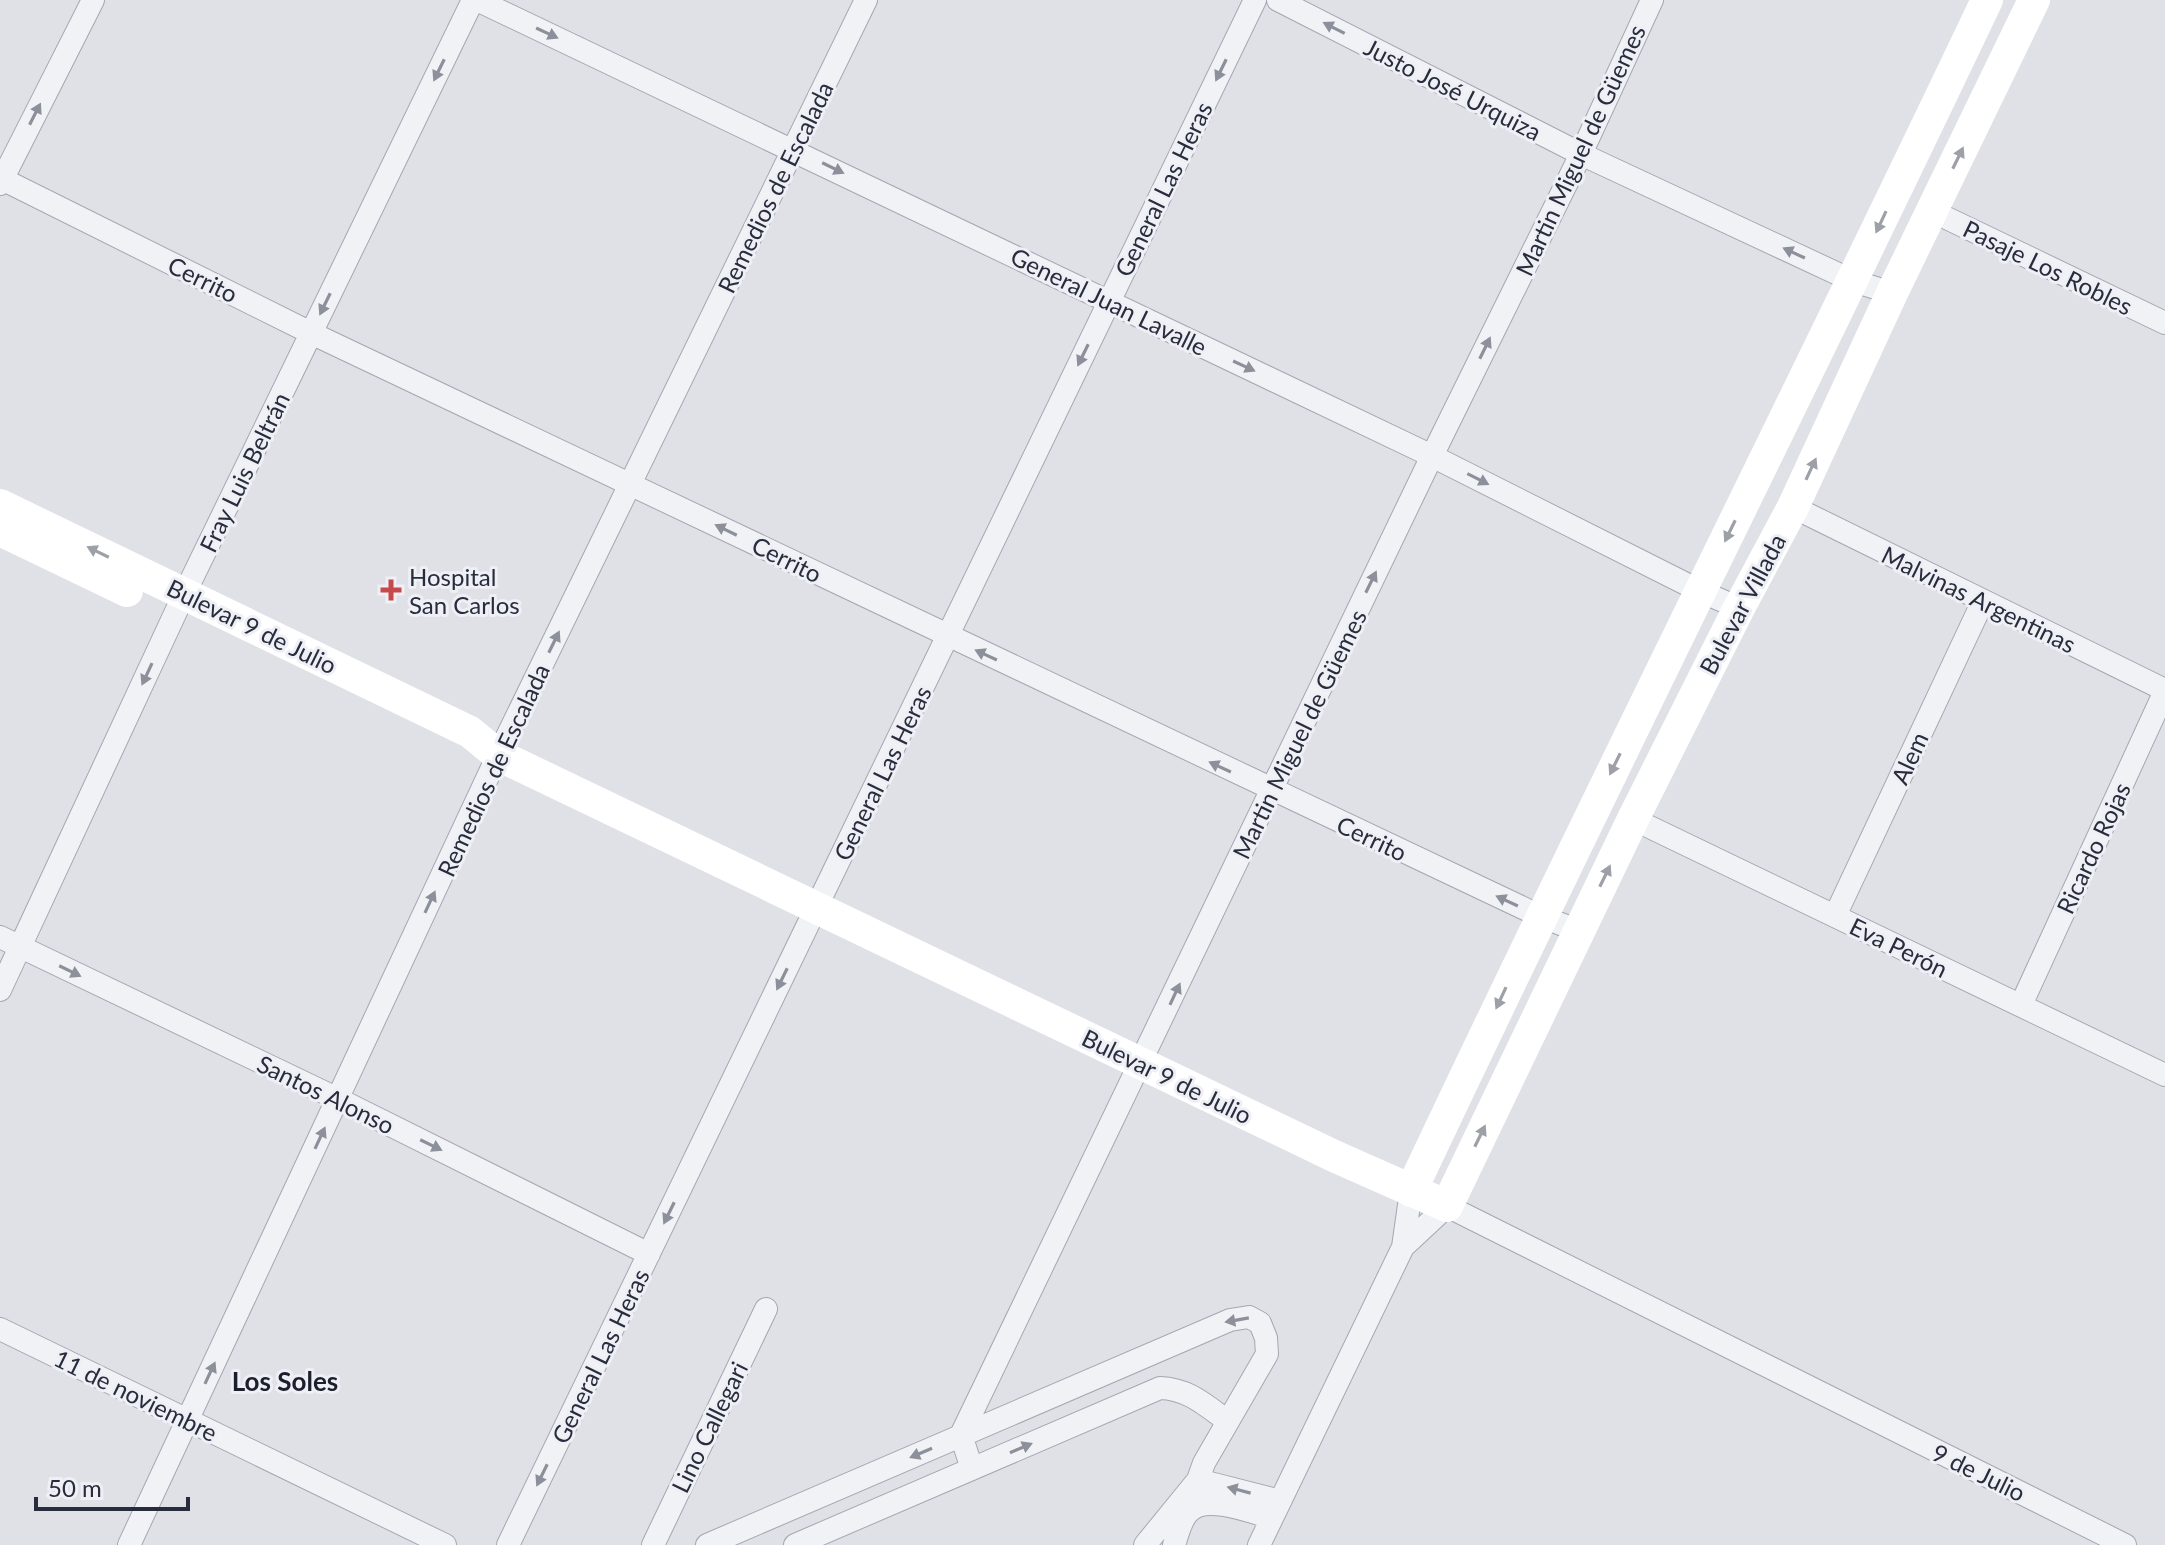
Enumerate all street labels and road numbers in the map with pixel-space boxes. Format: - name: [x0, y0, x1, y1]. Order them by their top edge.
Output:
- street label: Martin Miguel de Güemes: [1509, 20, 1651, 280]
- street label: Justo José Urquiza: [1360, 32, 1546, 146]
- street label: Remedios de Escalada: [711, 77, 839, 297]
- street label: General Las Heras: [1108, 97, 1218, 281]
- street label: Pasaje Los Robles: [1959, 214, 2137, 320]
- street label: General Juan Lavalle: [1006, 241, 1212, 361]
- street label: Cerrito: [163, 250, 243, 308]
- street label: Fray Luis Beltrán: [193, 387, 295, 557]
- street label: Bulevar Villada: [1693, 529, 1791, 679]
- street label: Cerrito: [747, 530, 827, 588]
- street label: Malvinas Argentinas: [1877, 539, 2081, 659]
- street label: Bulevar 9 de Julio: [163, 572, 341, 680]
- street label: Martin Miguel de Güemes: [1226, 605, 1372, 863]
- street label: Remedios de Escalada: [431, 659, 555, 881]
- street label: General Las Heras: [827, 681, 937, 865]
- street label: Alem: [1884, 727, 1934, 789]
- street label: Ricardo Rojas: [2050, 778, 2136, 918]
- street label: Cerrito: [1332, 809, 1412, 867]
- street label: Eva Perón: [1845, 911, 1953, 983]
- street label: Bulevar 9 de Julio: [1078, 1022, 1256, 1130]
- street label: Santos Alonso: [253, 1048, 399, 1140]
- street label: General Las Heras: [545, 1264, 655, 1448]
- street label: 11 de noviembre: [50, 1343, 222, 1447]
- street label: Lino Callegari: [665, 1357, 753, 1497]
- street label: 9 de Julio: [1928, 1437, 2030, 1507]

